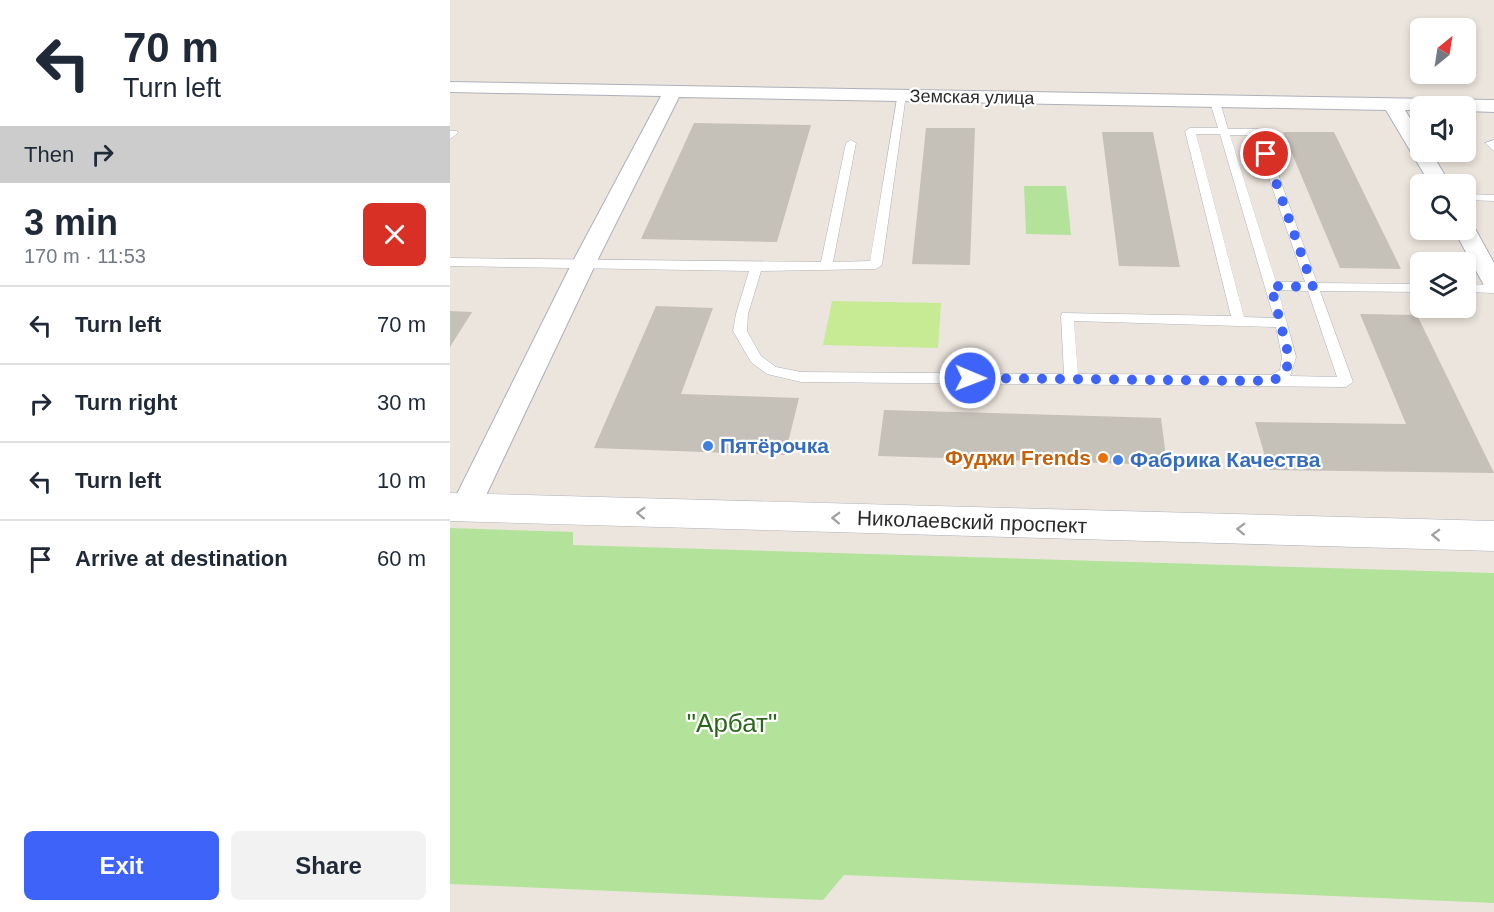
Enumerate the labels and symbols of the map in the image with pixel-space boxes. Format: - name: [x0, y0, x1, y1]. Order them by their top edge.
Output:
- north arrow: [1410, 18, 1476, 84]
- street label: Земская улица: [909, 86, 1036, 108]
- pin: [1240, 128, 1291, 179]
- position arrow: [938, 346, 1002, 410]
- place label: Пятёрочка: [720, 434, 829, 457]
- marker: Пятёрочка: [701, 439, 715, 453]
- place label: Фуджи Frends: [945, 446, 1091, 469]
- place label: Фабрика Качества: [1130, 448, 1321, 471]
- marker: Фуджи Frends: [1096, 451, 1110, 465]
- marker: Фабрика Качества: [1111, 453, 1125, 467]
- one-way arrow: [636, 506, 645, 519]
- street label: Николаевский проспект: [856, 506, 1088, 537]
- one-way arrow: [831, 512, 840, 524]
- one-way arrow: [1236, 523, 1245, 536]
- one-way arrow: [1431, 528, 1440, 541]
- park label: "Арбат": [687, 708, 777, 738]

